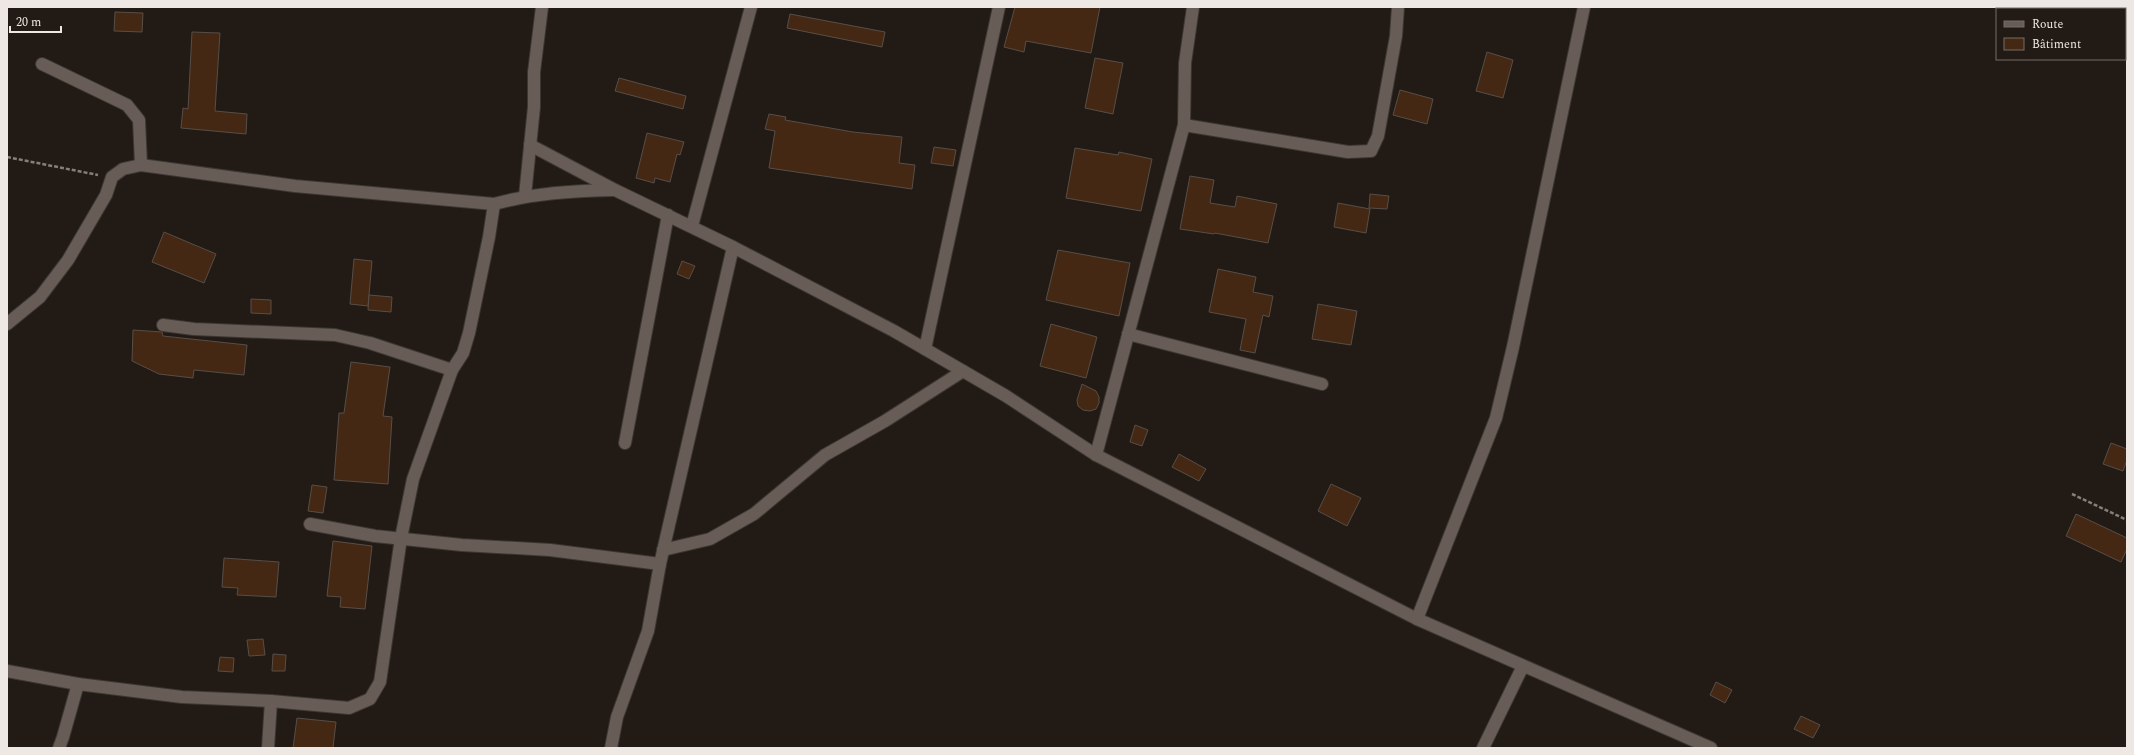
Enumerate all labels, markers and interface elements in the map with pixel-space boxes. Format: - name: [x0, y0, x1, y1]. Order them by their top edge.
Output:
- scale bar: [10, 8, 61, 34]
- legend: [1996, 8, 2126, 60]
- text: 20 m: [16, 13, 41, 32]
- text: Route: [2032, 15, 2063, 34]
- text: Bâtiment: [2032, 35, 2081, 54]

